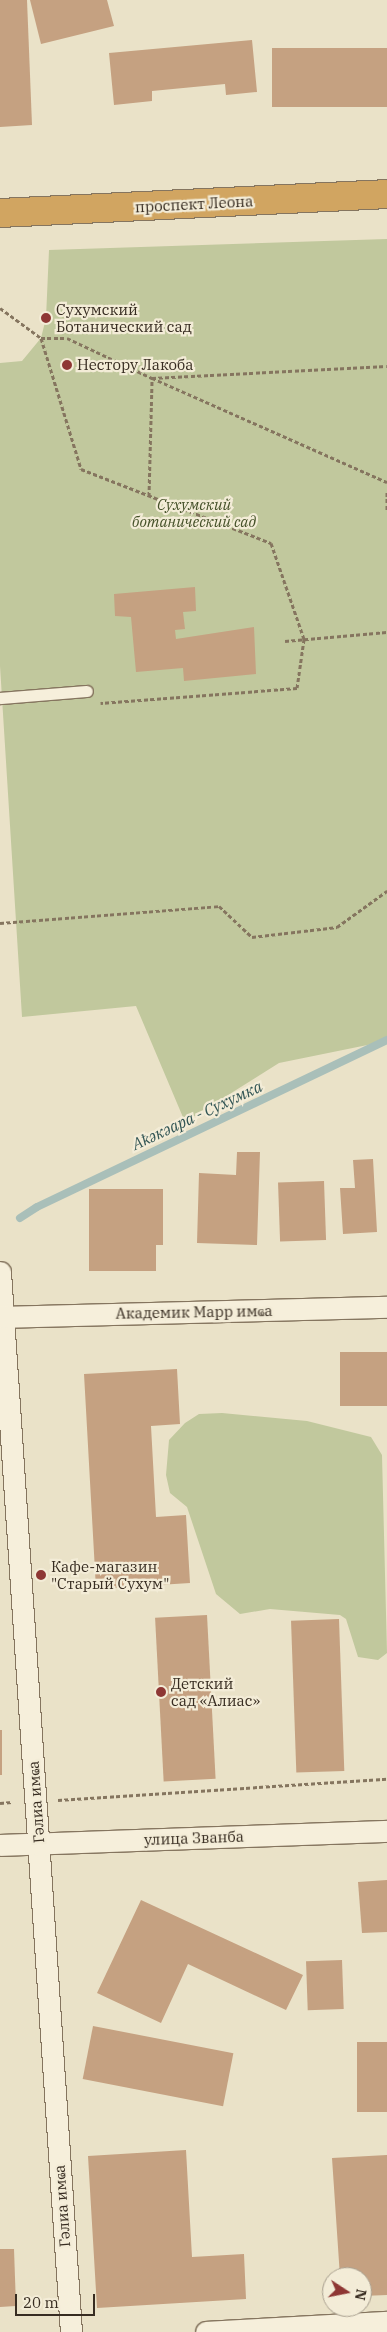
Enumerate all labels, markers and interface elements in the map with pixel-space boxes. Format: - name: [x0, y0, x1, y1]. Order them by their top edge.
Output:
- street label: проспект Леона: [134, 192, 254, 216]
- place label: Сухумский Ботанический сад: [56, 300, 192, 335]
- marker: Сухумский Ботанический сад: [40, 312, 52, 324]
- place label: Нестору Лакоба: [77, 356, 194, 374]
- marker: Нестору Лакоба: [61, 359, 73, 371]
- park label: Сухумский ботанический сад: [132, 495, 256, 530]
- water label: Аҟәкәара - Сухумка: [129, 1076, 265, 1154]
- street label: Академик Марр имҩа: [115, 1302, 273, 1322]
- place label: Кафе-магазин "Старый Сухум": [51, 1557, 169, 1592]
- marker: Кафе-магазин "Старый Сухум": [35, 1569, 47, 1581]
- place label: Детский сад «Алиас»: [171, 1674, 260, 1709]
- marker: Детский сад «Алиас»: [155, 1686, 167, 1698]
- street label: Гәлиа имҩа: [24, 1760, 48, 1844]
- street label: улица Званба: [144, 1827, 244, 1849]
- street label: Гәлиа имҩа: [50, 2164, 74, 2248]
- north arrow: [322, 2267, 372, 2317]
- scale bar: [18, 2284, 98, 2316]
- text: N: [351, 2288, 371, 2302]
- text: 20 m: [23, 2293, 59, 2312]

